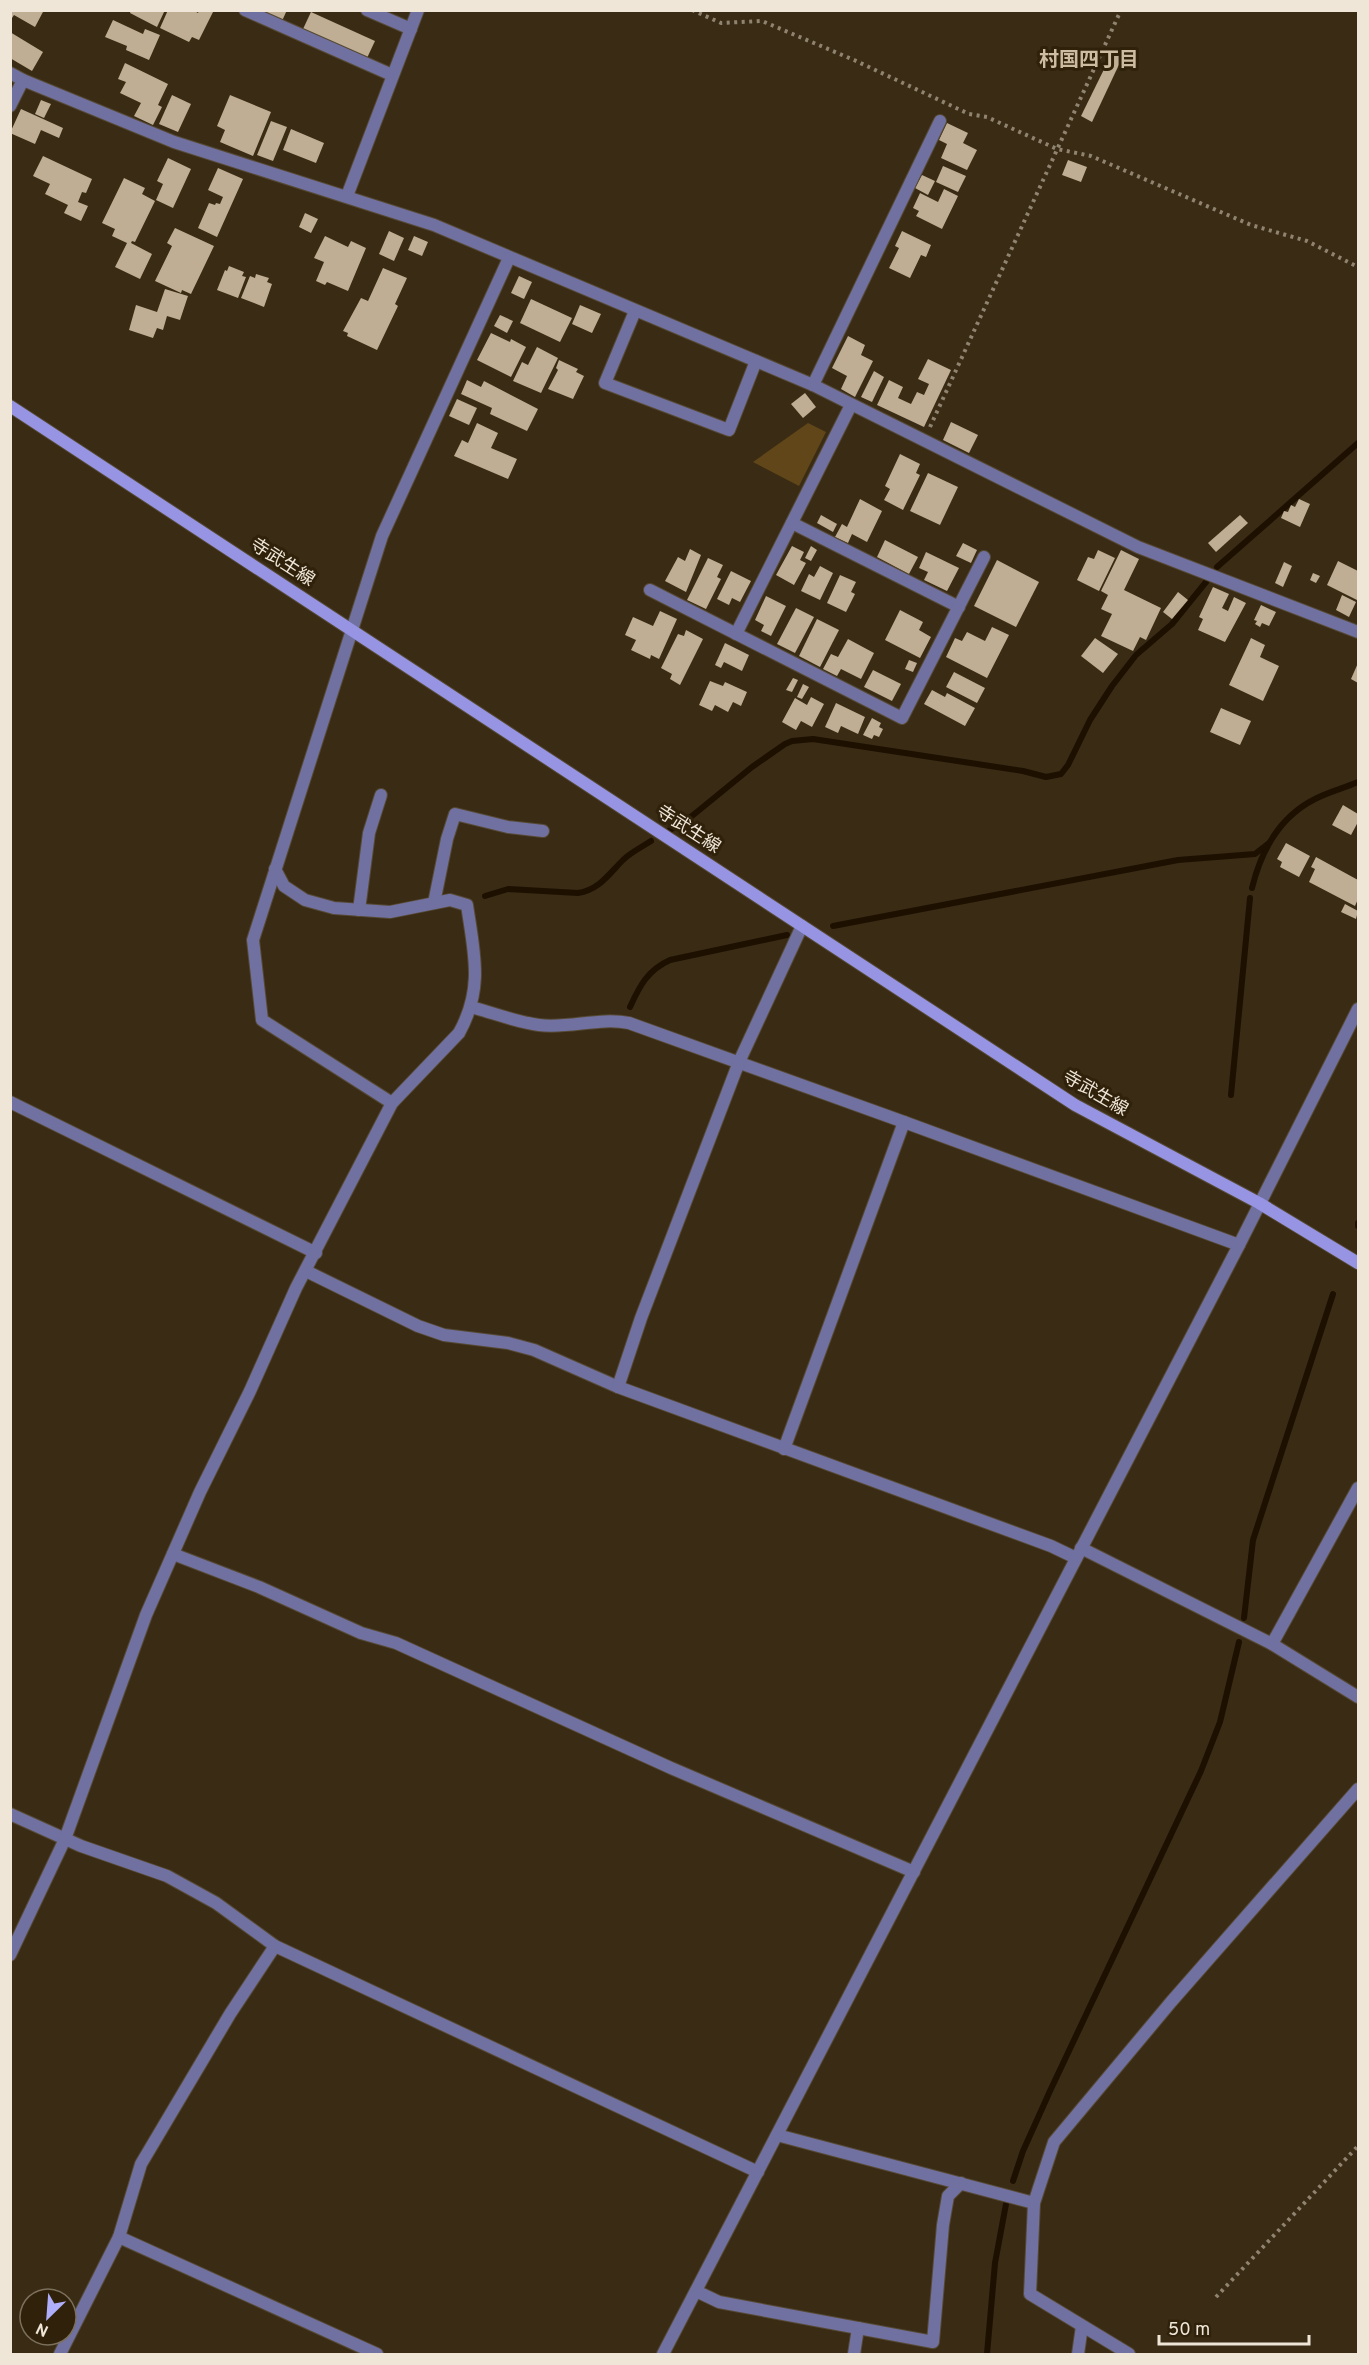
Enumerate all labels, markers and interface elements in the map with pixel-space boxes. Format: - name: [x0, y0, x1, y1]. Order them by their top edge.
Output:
- district label: 村国四丁目: [1039, 48, 1139, 74]
- street label: 寺武生線: [246, 534, 318, 592]
- street label: 寺武生線: [652, 801, 724, 859]
- street label: 寺武生線: [1058, 1066, 1132, 1122]
- north arrow: [18, 2287, 78, 2347]
- scale bar: [1159, 2308, 1309, 2346]
- text: N: [33, 2317, 52, 2340]
- text: 50 m: [1168, 2319, 1210, 2342]

